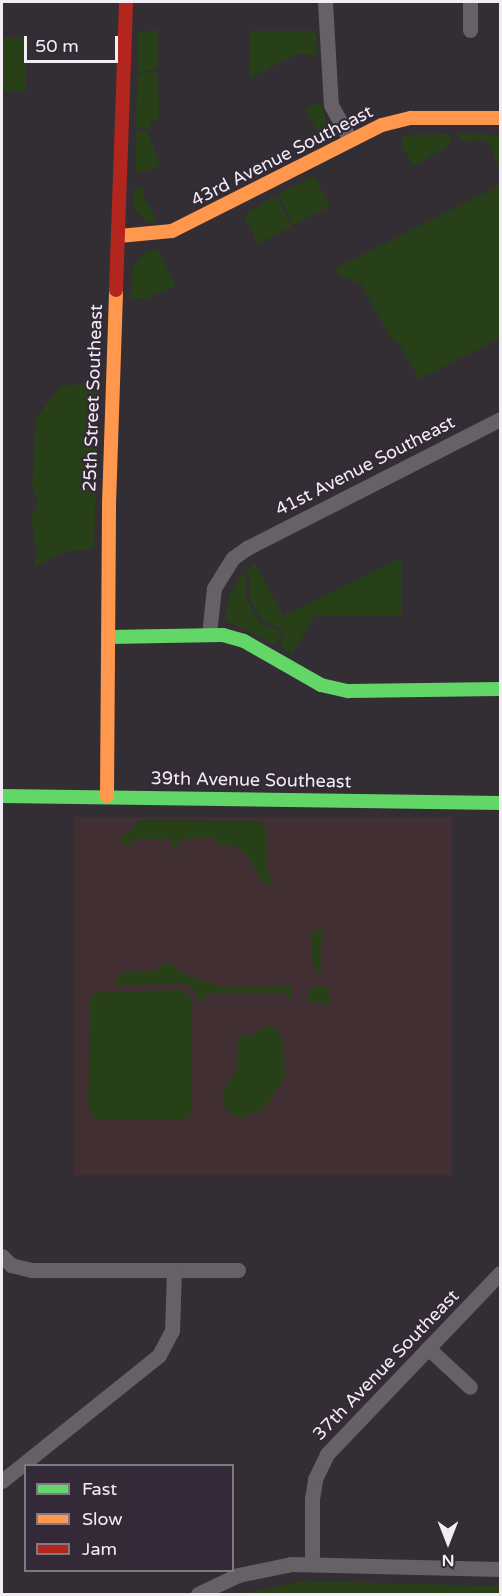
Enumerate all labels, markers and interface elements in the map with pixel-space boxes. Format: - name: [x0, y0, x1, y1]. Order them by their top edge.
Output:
- scale bar: [27, 24, 122, 62]
- text: 50 m: [35, 35, 79, 57]
- street label: 43rd Avenue Southeast: [188, 101, 376, 211]
- street label: 25th Street Southeast: [79, 304, 107, 492]
- street label: 41st Avenue Southeast: [272, 411, 458, 521]
- street label: 39th Avenue Southeast: [150, 767, 352, 793]
- street label: 37th Avenue Southeast: [308, 1285, 464, 1445]
- legend: [24, 1464, 234, 1572]
- text: Fast: [82, 1478, 117, 1500]
- text: Slow: [82, 1508, 123, 1530]
- north arrow: [418, 1512, 478, 1572]
- text: Jam: [82, 1538, 117, 1560]
- text: N: [442, 1550, 454, 1570]

